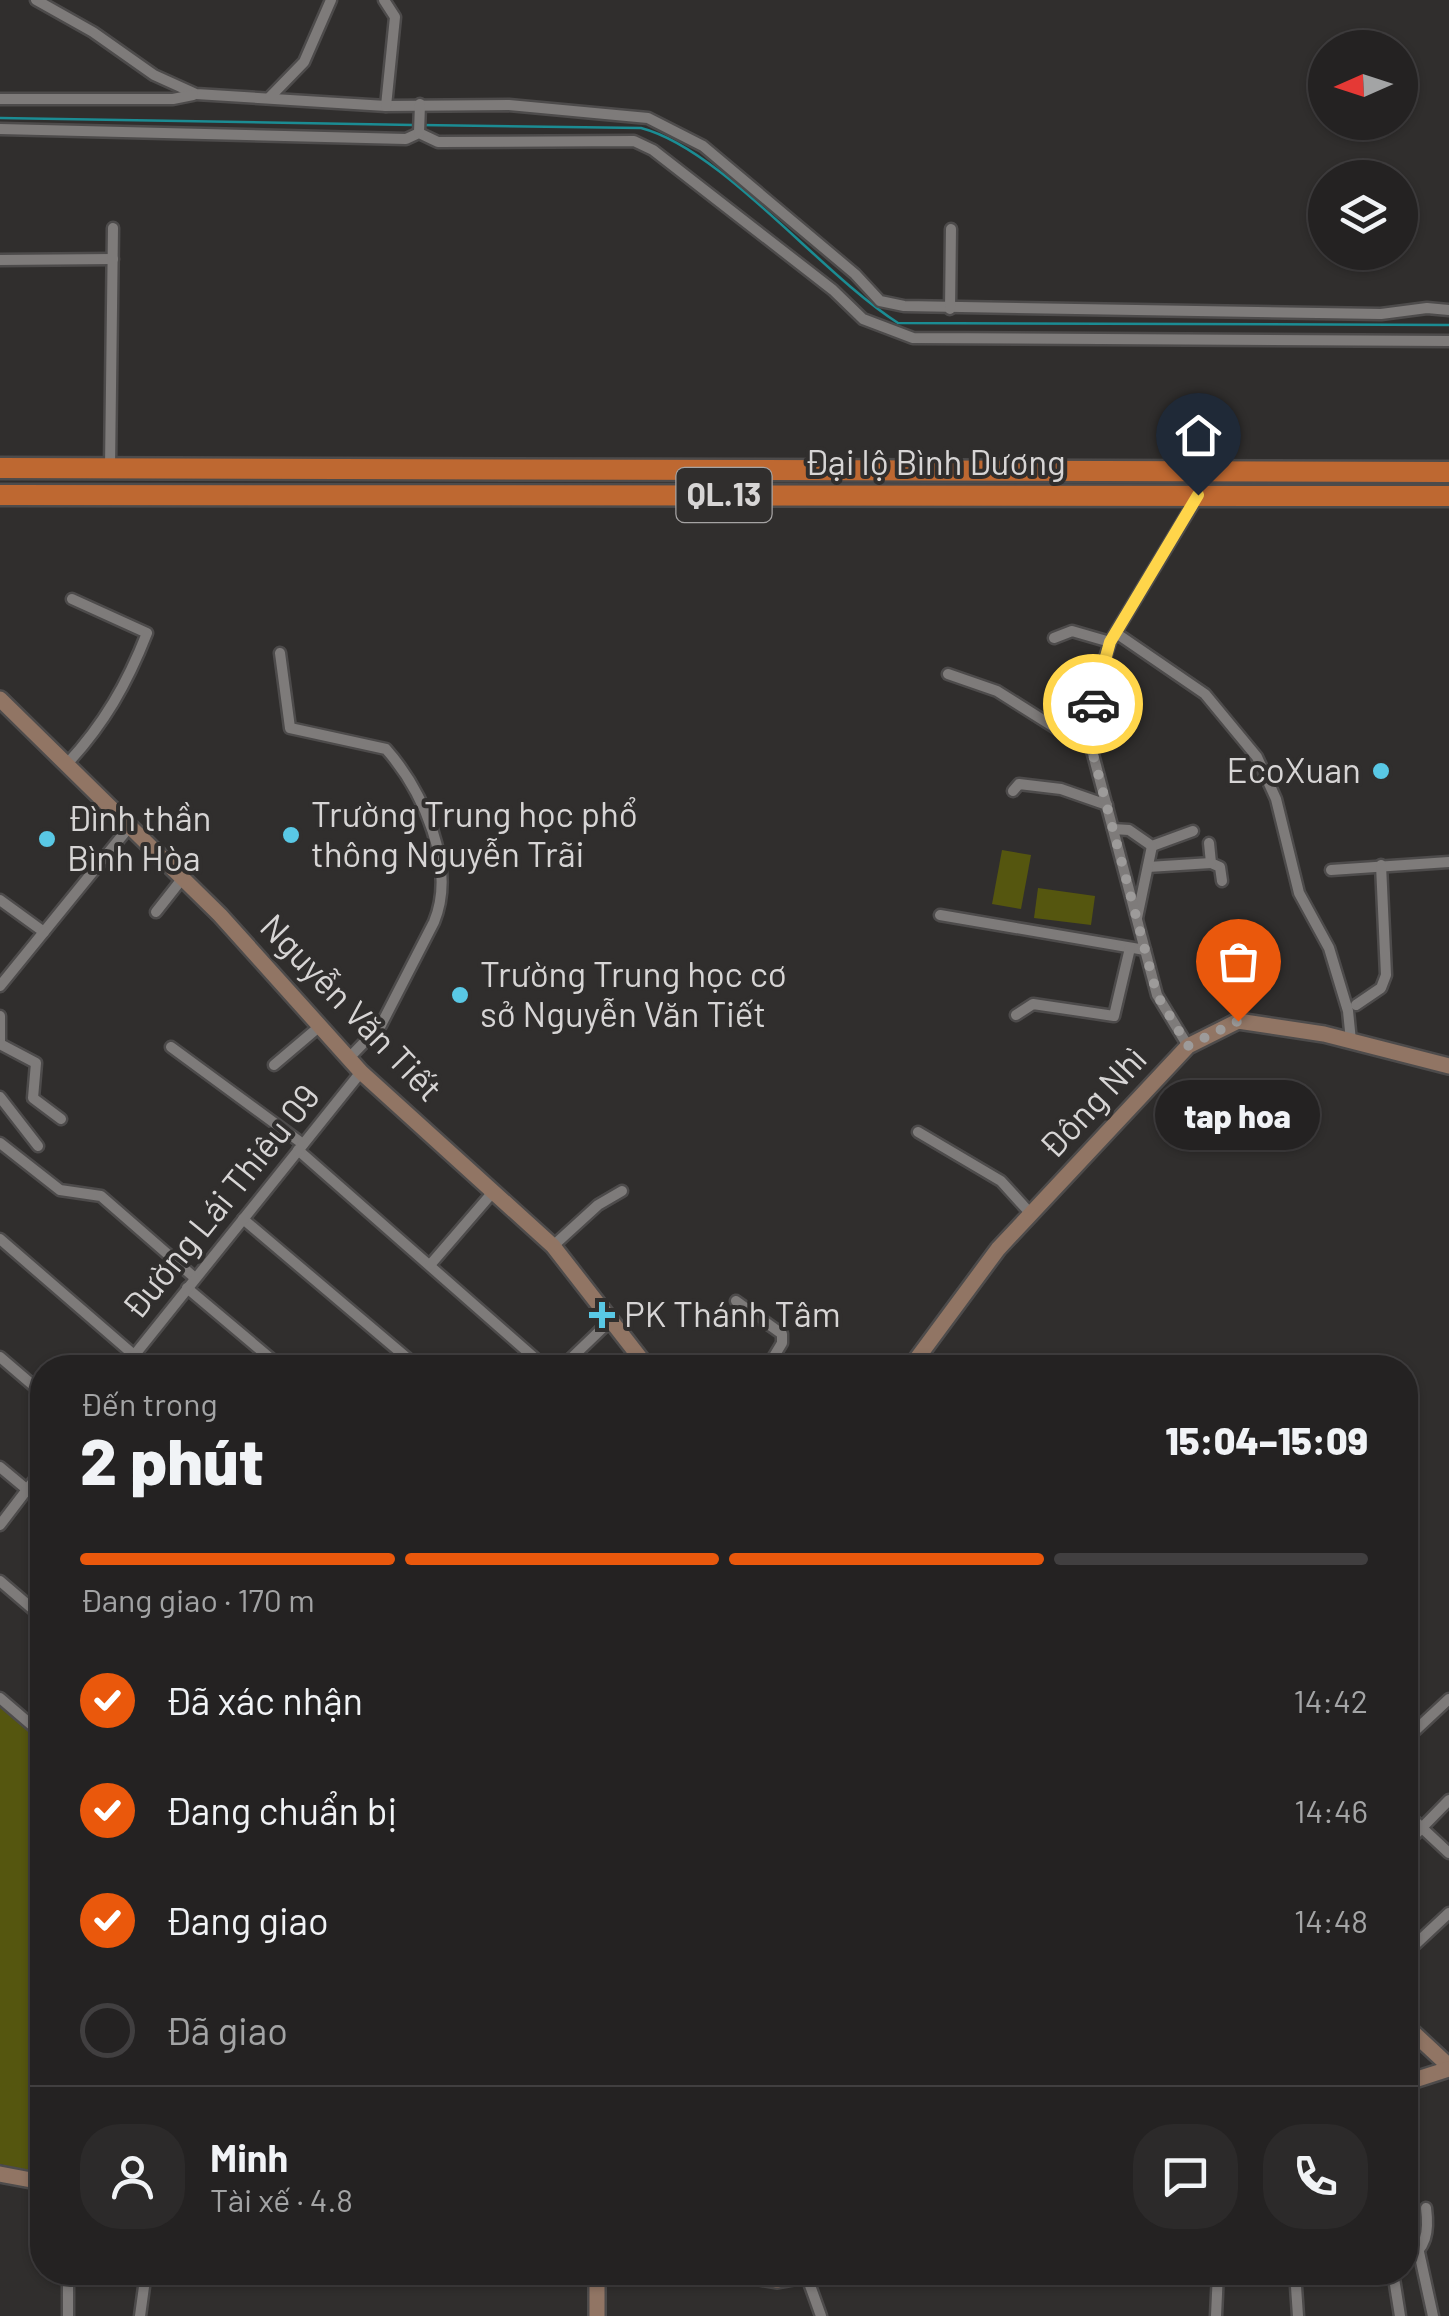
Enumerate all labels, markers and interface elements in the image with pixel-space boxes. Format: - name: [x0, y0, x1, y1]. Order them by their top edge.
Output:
- north arrow: [1308, 30, 1418, 140]
- map controls: [1308, 30, 1418, 270]
- button: layers: [1308, 160, 1418, 270]
- pin: [1156, 393, 1241, 496]
- icon: home: [1171, 408, 1226, 463]
- street label: Đại lộ Bình Dương: [804, 440, 1066, 482]
- road number: QL.13: [676, 468, 772, 522]
- courier: [1043, 654, 1143, 754]
- icon: car: [1066, 677, 1121, 732]
- place label: EcoXuan: [1227, 748, 1361, 790]
- marker: EcoXuan: [1370, 760, 1392, 782]
- place label: Trường Trung học phổ thông Nguyễn Trãi: [311, 792, 637, 874]
- place label: Đình thần Bình Hòa: [67, 796, 211, 878]
- marker: Trường Trung học phổ thông Nguyễn Trãi: [280, 824, 302, 846]
- marker: Đình thần Bình Hòa: [36, 828, 58, 850]
- street label: Nguyễn Văn Tiết: [253, 904, 452, 1109]
- pin: [1196, 919, 1281, 1022]
- icon: bag: [1211, 934, 1266, 989]
- place label: Trường Trung học cơ sở Nguyễn Văn Tiết: [480, 952, 787, 1034]
- marker: Trường Trung học cơ sở Nguyễn Văn Tiết: [449, 984, 471, 1006]
- street label: Đông Nhì: [1029, 1037, 1154, 1166]
- street label: Đường Lái Thiêu 09: [112, 1075, 327, 1326]
- callout: tap hoa: [1156, 1081, 1320, 1151]
- text: tap hoa: [1184, 1096, 1291, 1134]
- place label: PK Thánh Tâm: [624, 1292, 841, 1334]
- marker: PK Thánh Tâm: [589, 1302, 615, 1328]
- text: Đến trong: [80, 1384, 218, 1422]
- text: 15:04–15:09: [1165, 1417, 1368, 1463]
- text: 2 phút: [80, 1420, 264, 1498]
- text: Đang giao · 170 m: [80, 1580, 315, 1618]
- icon: check: [80, 1673, 135, 1728]
- text: Đã xác nhận: [165, 1677, 363, 1723]
- text: 14:42: [1294, 1681, 1368, 1719]
- icon: check: [80, 1783, 135, 1838]
- text: Đang chuẩn bị: [165, 1787, 397, 1833]
- text: 14:46: [1294, 1791, 1368, 1829]
- icon: check: [80, 1893, 135, 1948]
- text: Đang giao: [165, 1897, 329, 1943]
- text: 14:48: [1294, 1901, 1368, 1939]
- text: Đã giao: [165, 2007, 288, 2053]
- button: person: [80, 2124, 185, 2229]
- button: chat: [1133, 2124, 1238, 2229]
- button: phone: [1263, 2124, 1368, 2229]
- text: Minh: [210, 2134, 288, 2180]
- text: Tài xế · 4.8: [210, 2180, 353, 2218]

